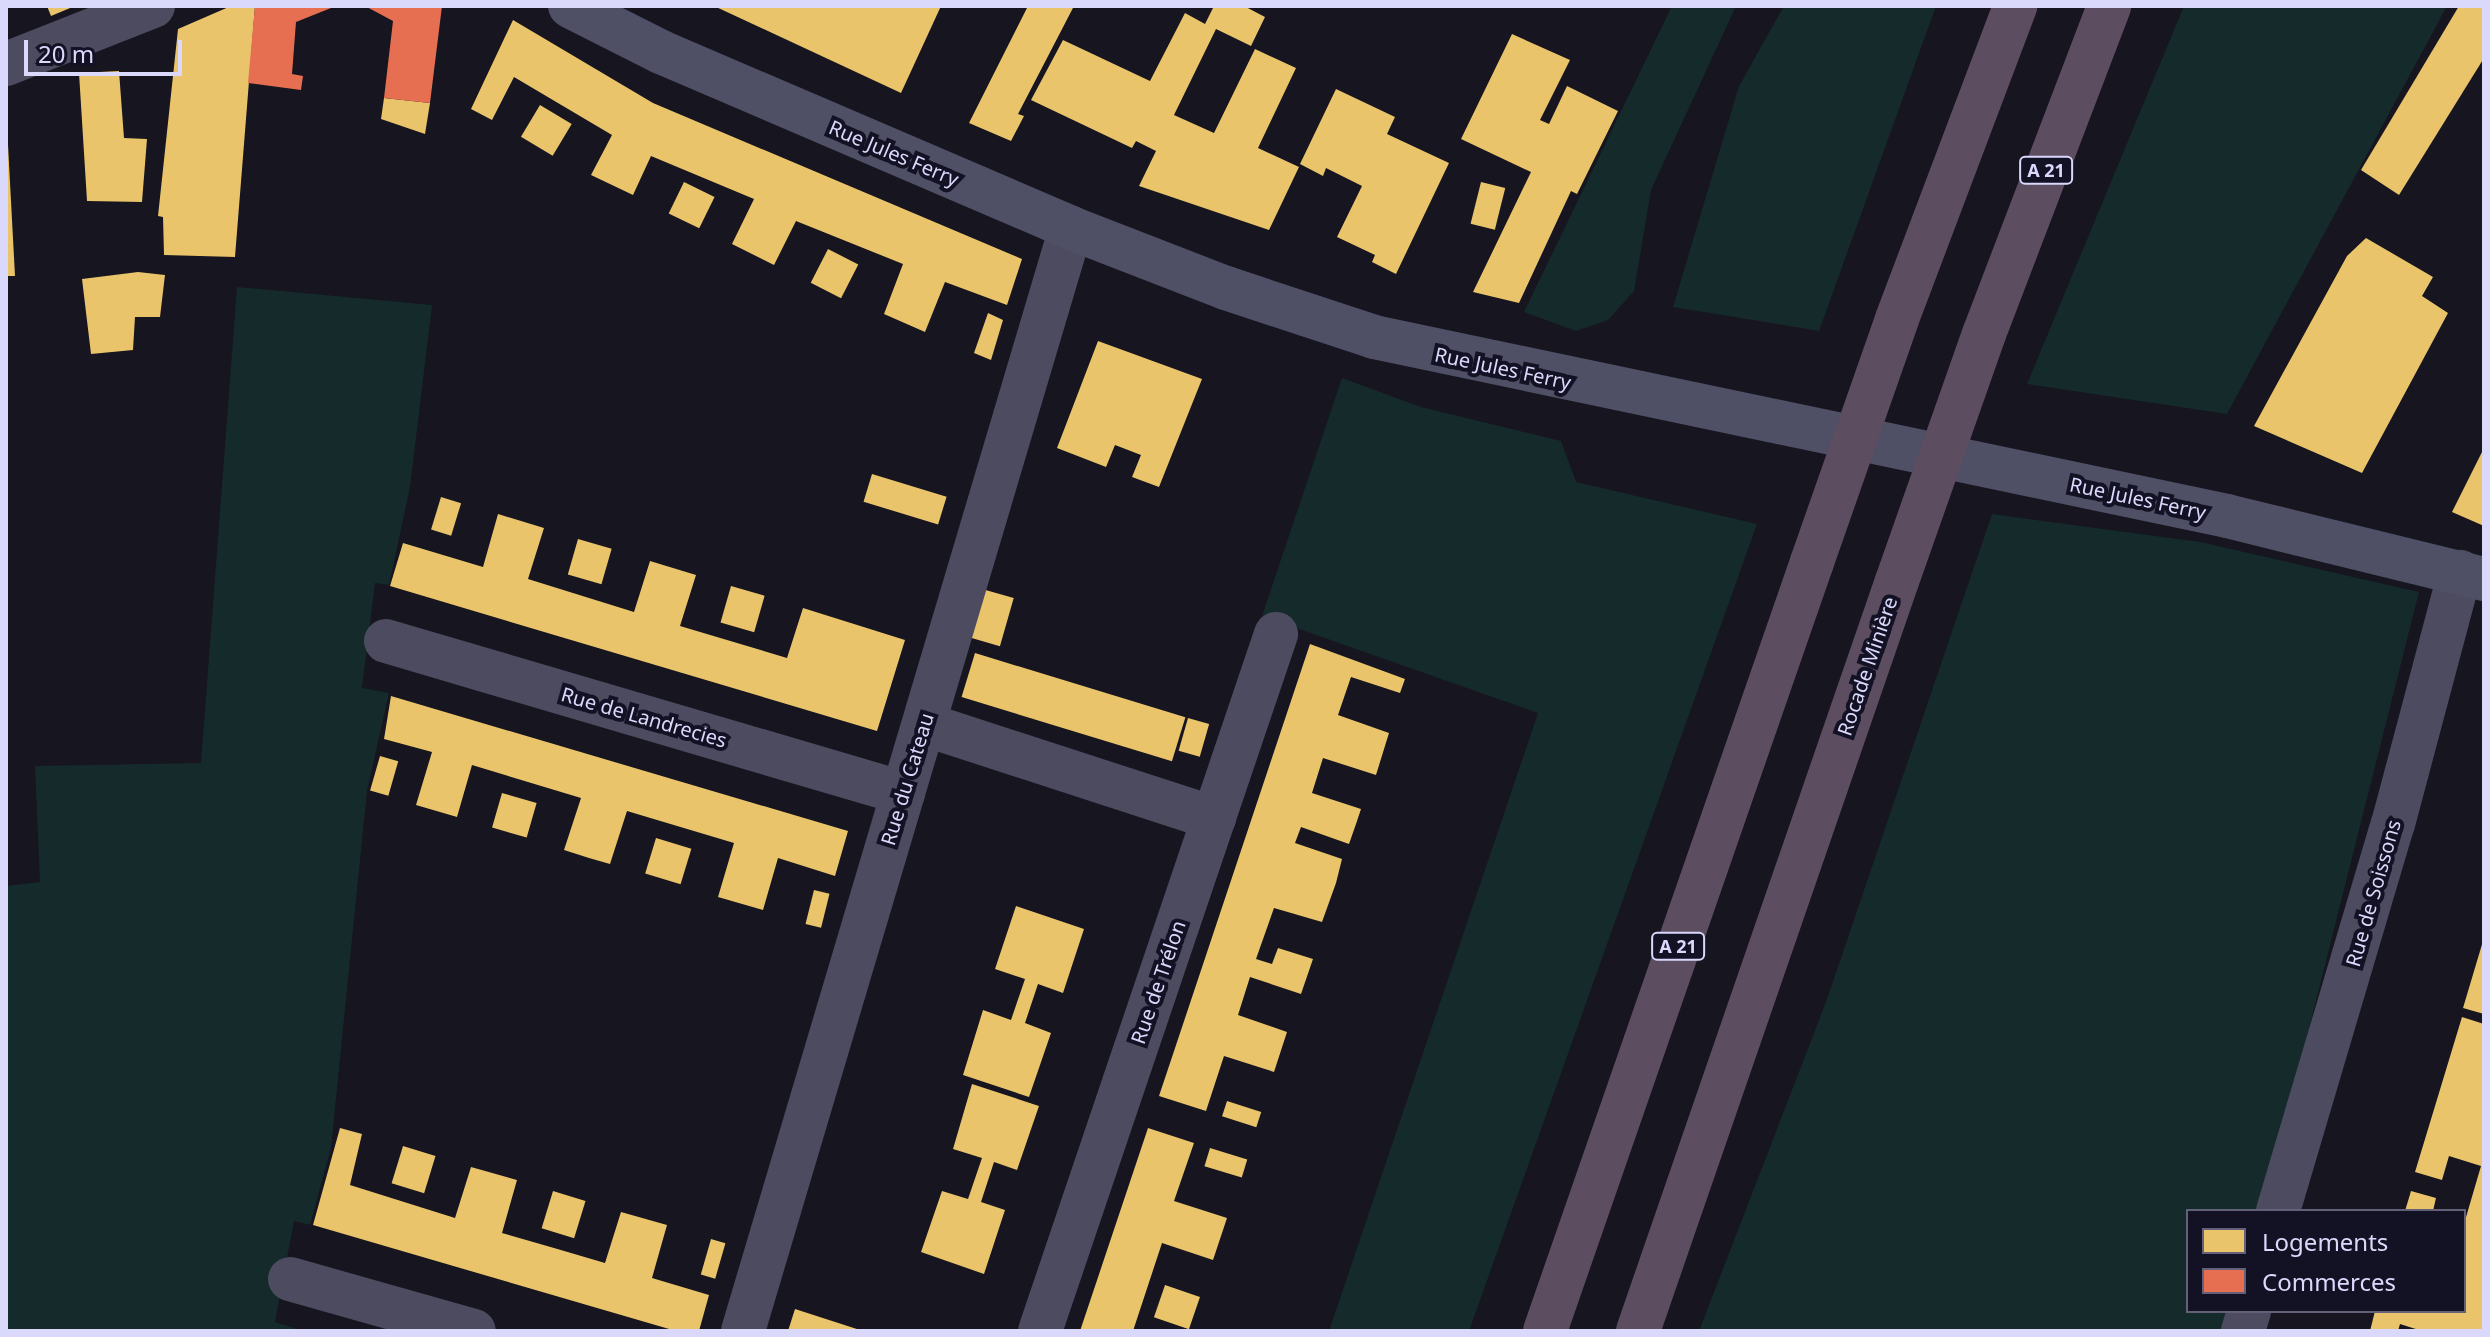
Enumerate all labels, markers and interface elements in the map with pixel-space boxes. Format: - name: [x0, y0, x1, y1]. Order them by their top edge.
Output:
- scale bar: [28, 24, 186, 74]
- text: 20 m: [38, 37, 94, 70]
- street label: Rue Jules Ferry: [825, 115, 963, 191]
- road number: A 21: [2018, 156, 2074, 184]
- street label: Rue Jules Ferry: [1433, 342, 1573, 394]
- street label: Rue Jules Ferry: [2068, 472, 2208, 524]
- street label: Rocade Minière: [1832, 593, 1902, 739]
- street label: Rue de Landrecies: [558, 682, 730, 752]
- street label: Rue du Cateau: [875, 710, 939, 848]
- street label: Rue de Soissons: [2341, 817, 2405, 969]
- street label: Rue de Trélon: [1126, 917, 1190, 1047]
- road number: A 21: [1650, 932, 1706, 960]
- legend: [2186, 1209, 2466, 1313]
- text: Logements: [2262, 1225, 2388, 1258]
- text: Commerces: [2262, 1265, 2396, 1298]

